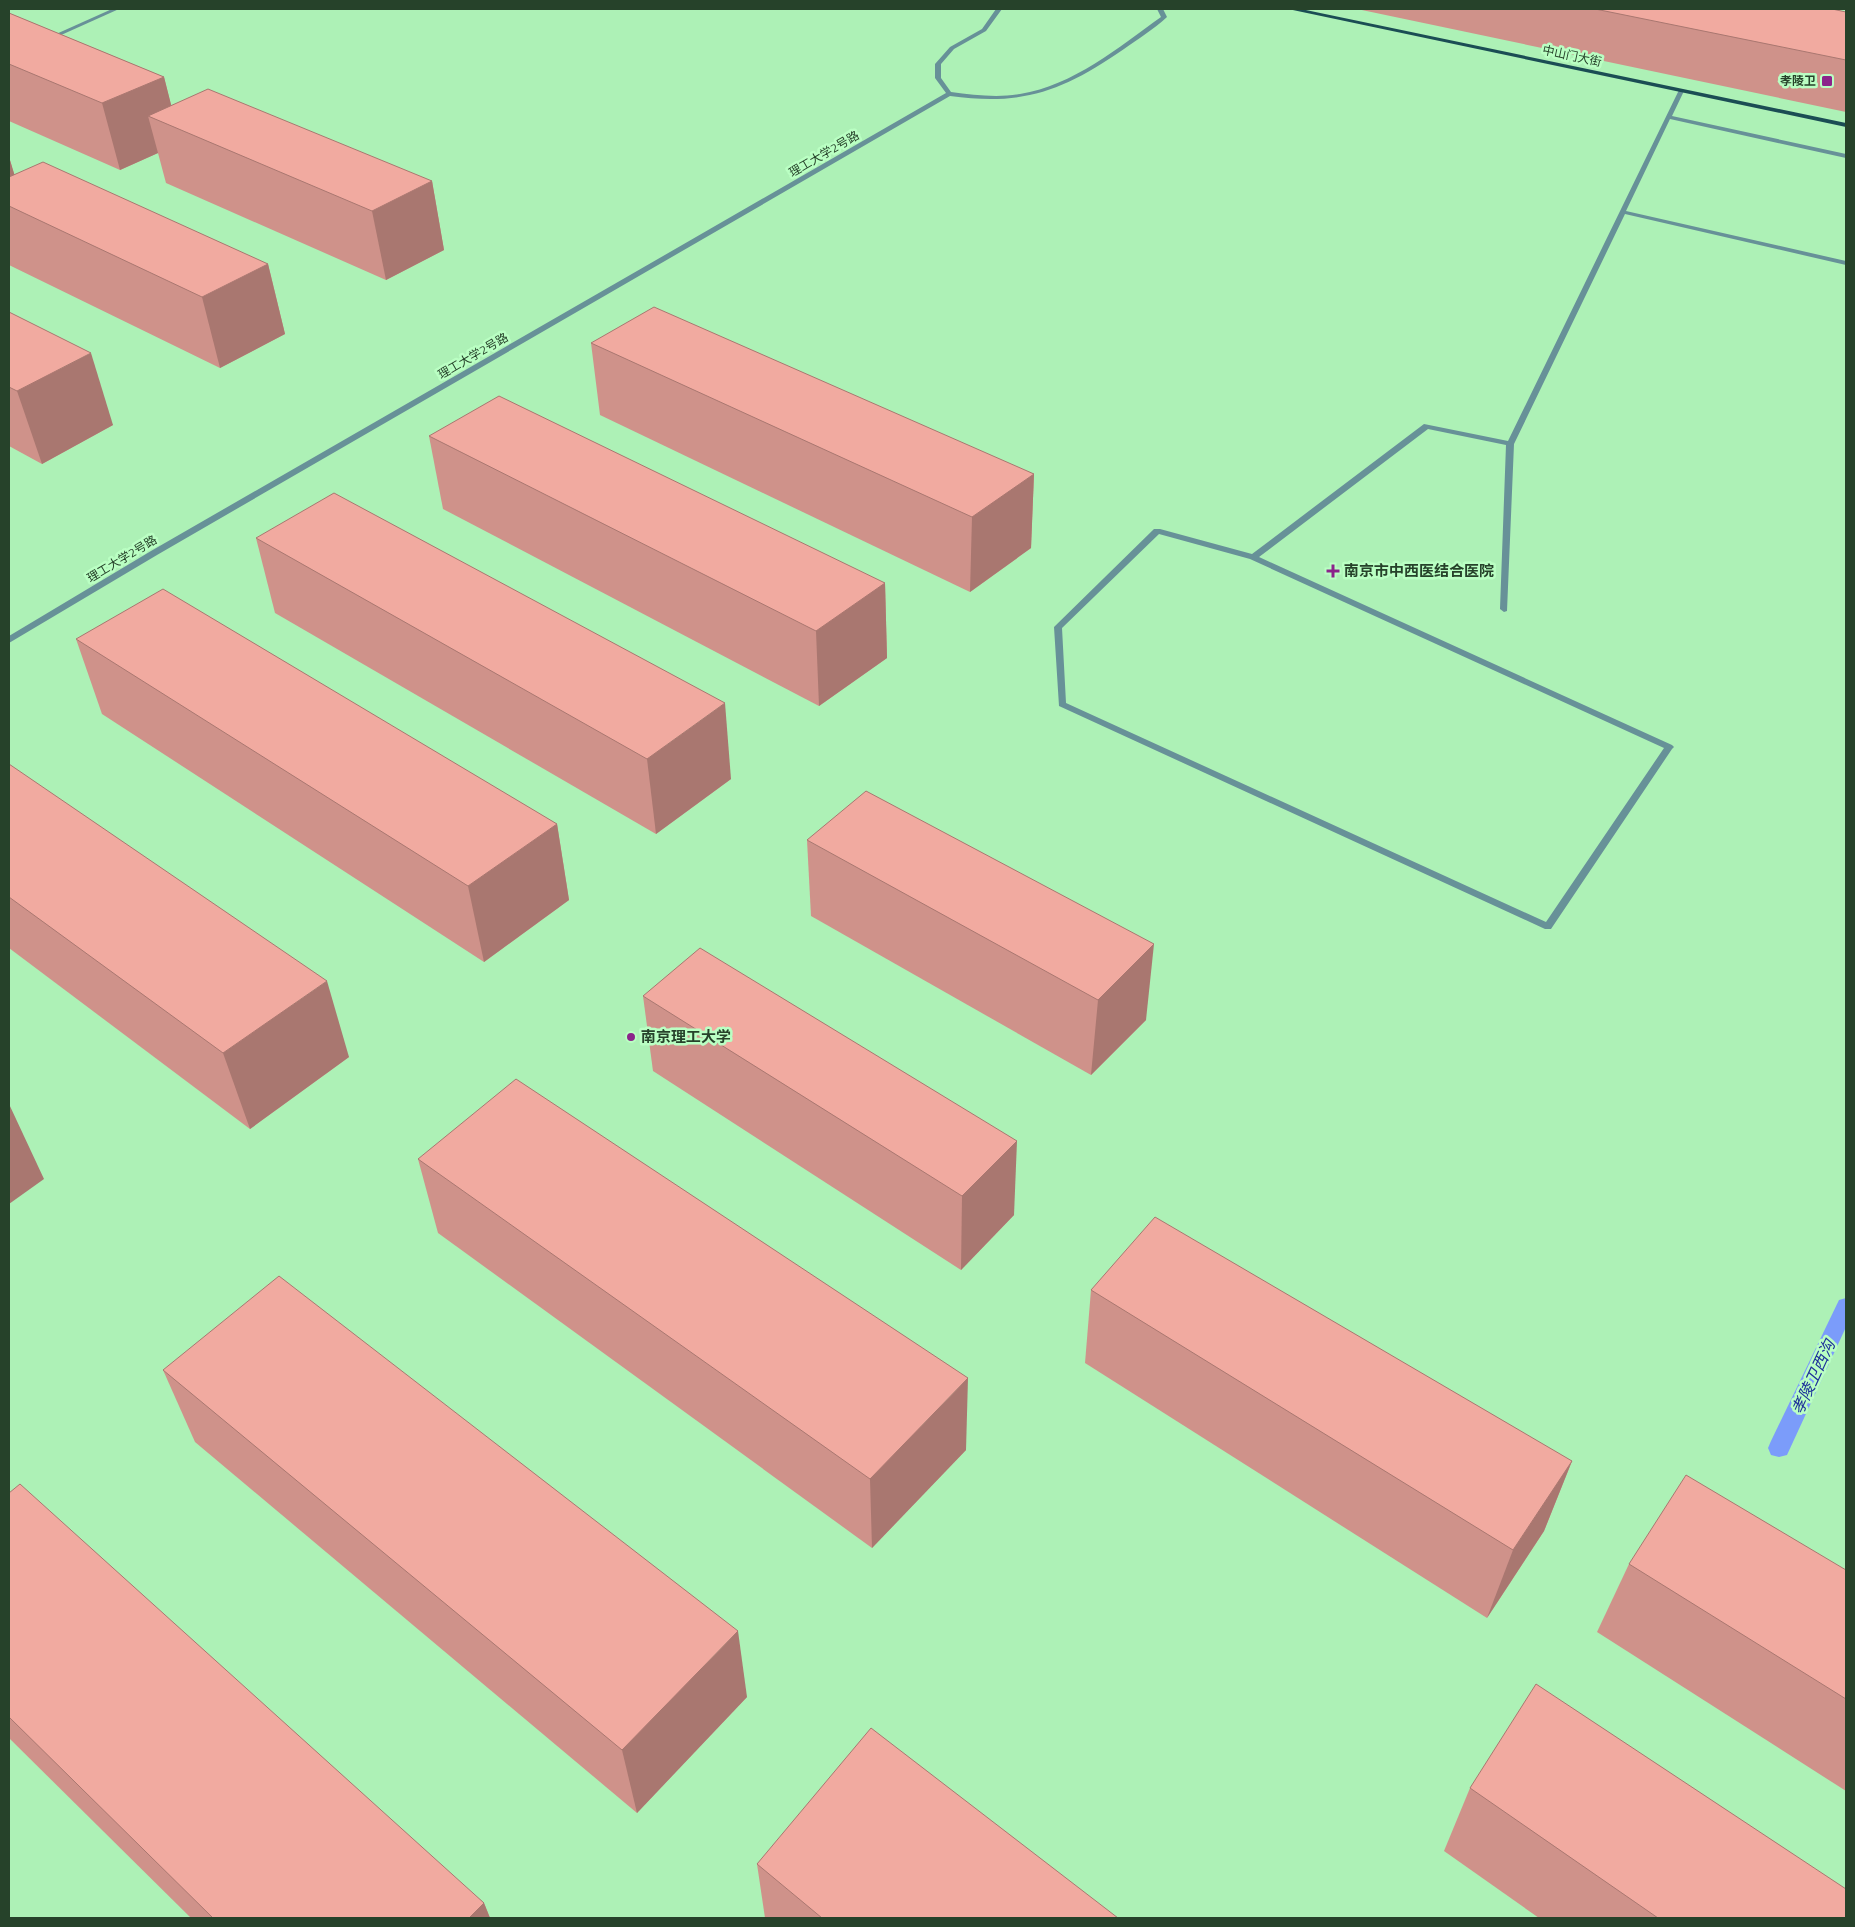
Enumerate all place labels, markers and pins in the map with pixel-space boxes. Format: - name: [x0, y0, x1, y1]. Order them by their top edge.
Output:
- place label: 孝陵卫: [1780, 71, 1816, 90]
- marker: 孝陵卫: [1820, 74, 1834, 88]
- place label: 南京市中西医结合医院: [1344, 559, 1494, 582]
- marker: 南京市中西医结合医院: [1326, 564, 1340, 578]
- place label: 南京理工大学: [641, 1025, 731, 1048]
- marker: 南京理工大学: [625, 1031, 637, 1043]

